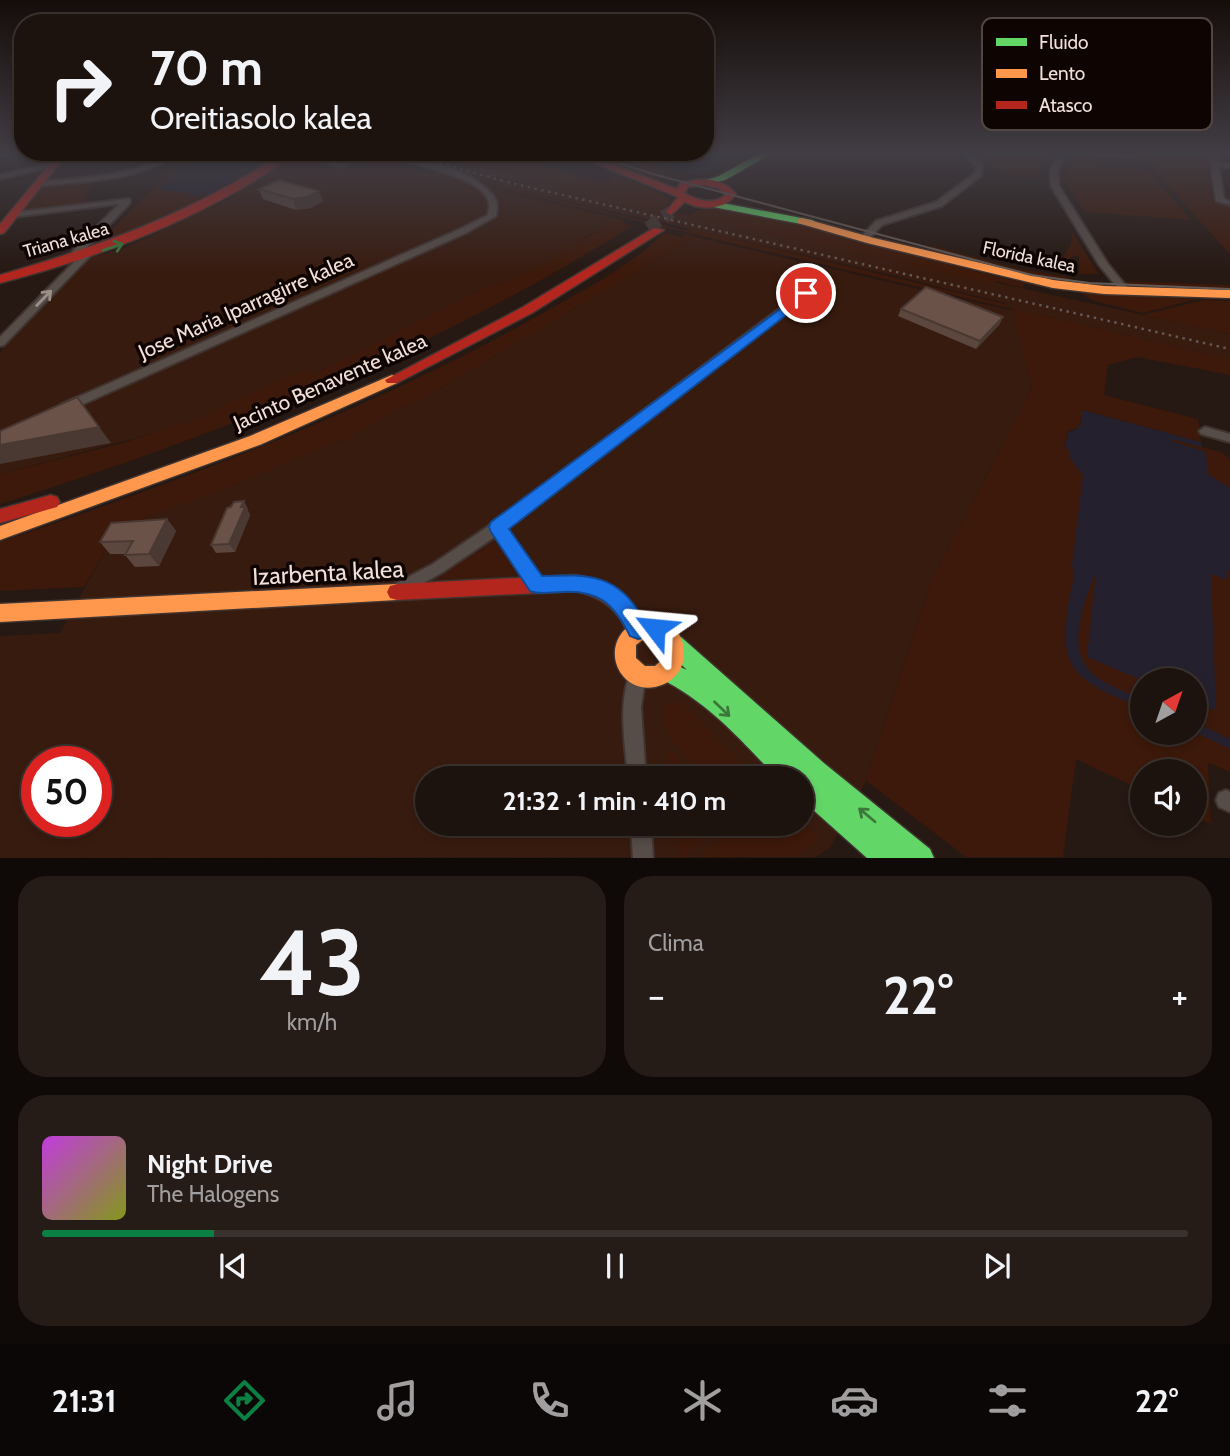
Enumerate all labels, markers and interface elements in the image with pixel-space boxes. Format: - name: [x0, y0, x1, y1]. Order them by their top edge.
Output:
- legend: [982, 18, 1212, 130]
- text: Fluido: [1039, 31, 1088, 54]
- text: 70 m: [150, 38, 263, 97]
- icon: right: [35, 42, 126, 133]
- text: Lento: [1039, 62, 1085, 85]
- text: Atasco: [1039, 94, 1093, 117]
- text: Oreitiasolo kalea: [150, 98, 372, 137]
- street label: Triana kalea: [21, 217, 111, 263]
- street label: Florida kalea: [981, 236, 1078, 278]
- one-way arrow: [101, 239, 123, 252]
- street label: Jose Maria Iparragirre kalea: [134, 247, 357, 365]
- pin: [776, 263, 836, 323]
- icon: arrive: [787, 274, 825, 312]
- one-way arrow: [35, 290, 52, 307]
- street label: Jacinto Benavente kalea: [228, 328, 430, 436]
- street label: Izarbenta kalea: [251, 554, 405, 591]
- position arrow: [618, 591, 692, 665]
- north arrow: [1130, 668, 1208, 746]
- map controls: [1130, 668, 1207, 836]
- one-way arrow: [713, 700, 730, 717]
- speed limit sign: 50: [21, 746, 112, 837]
- button: sound: [1130, 759, 1207, 836]
- text: 21:32 · 1 min · 410 m: [503, 785, 726, 817]
- one-way arrow: [859, 807, 877, 823]
- text: 43: [259, 907, 365, 1018]
- text: Clima: [648, 929, 704, 957]
- text: 22°: [883, 964, 953, 1027]
- text: −: [648, 972, 665, 1019]
- text: +: [1171, 972, 1188, 1019]
- text: km/h: [287, 1008, 337, 1036]
- text: Night Drive: [147, 1148, 273, 1180]
- text: The Halogens: [147, 1180, 279, 1208]
- icon: previous: [214, 1247, 252, 1285]
- icon: pause: [596, 1247, 634, 1285]
- icon: next: [978, 1247, 1016, 1285]
- icon: directions: [220, 1376, 269, 1425]
- icon: music: [373, 1376, 422, 1425]
- icon: phone: [525, 1376, 574, 1425]
- icon: climate: [678, 1376, 727, 1425]
- icon: car: [830, 1376, 879, 1425]
- icon: filters: [983, 1376, 1032, 1425]
- text: 21:31: [52, 1381, 117, 1420]
- text: 22°: [1135, 1381, 1178, 1420]

